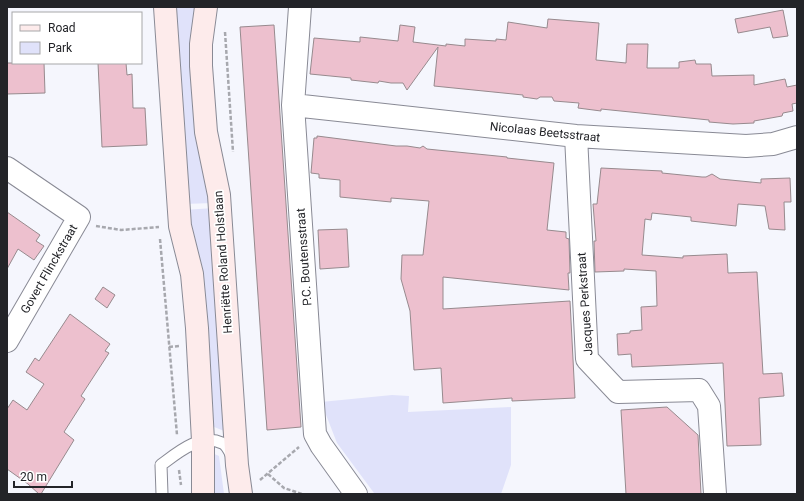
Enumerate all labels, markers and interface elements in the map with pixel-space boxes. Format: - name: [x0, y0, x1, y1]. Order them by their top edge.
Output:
- legend: [12, 12, 142, 64]
- text: Road: [48, 21, 76, 35]
- text: Park: [48, 41, 73, 55]
- street label: Nicolaas Beetsstraat: [489, 119, 601, 145]
- street label: Henriëtte Roland Holstlaan: [211, 190, 235, 334]
- street label: P.C. Boutensstraat: [294, 208, 314, 306]
- street label: Govert Flinckstraat: [18, 222, 80, 316]
- street label: Jacques Perkstraat: [574, 252, 596, 356]
- scale bar: [14, 463, 72, 489]
- text: 20 m: [20, 470, 47, 484]

